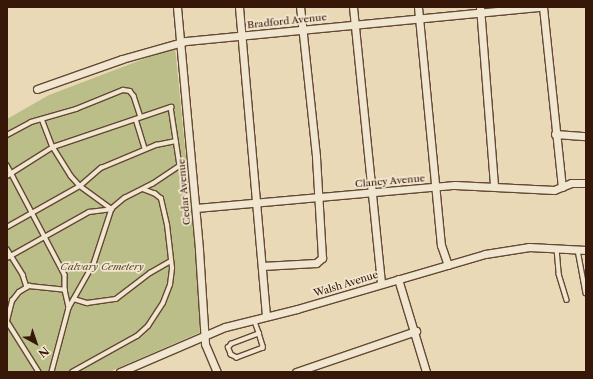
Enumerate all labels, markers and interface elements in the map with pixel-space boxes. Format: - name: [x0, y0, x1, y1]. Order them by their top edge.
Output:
- street label: Bradford Avenue: [246, 11, 328, 31]
- street label: Cedar Avenue: [175, 158, 193, 226]
- street label: Clancy Avenue: [354, 172, 426, 190]
- park label: Calvary Cemetery: [60, 261, 144, 273]
- street label: Walsh Avenue: [312, 268, 380, 300]
- north arrow: [16, 323, 56, 363]
- text: N: [36, 344, 52, 361]

